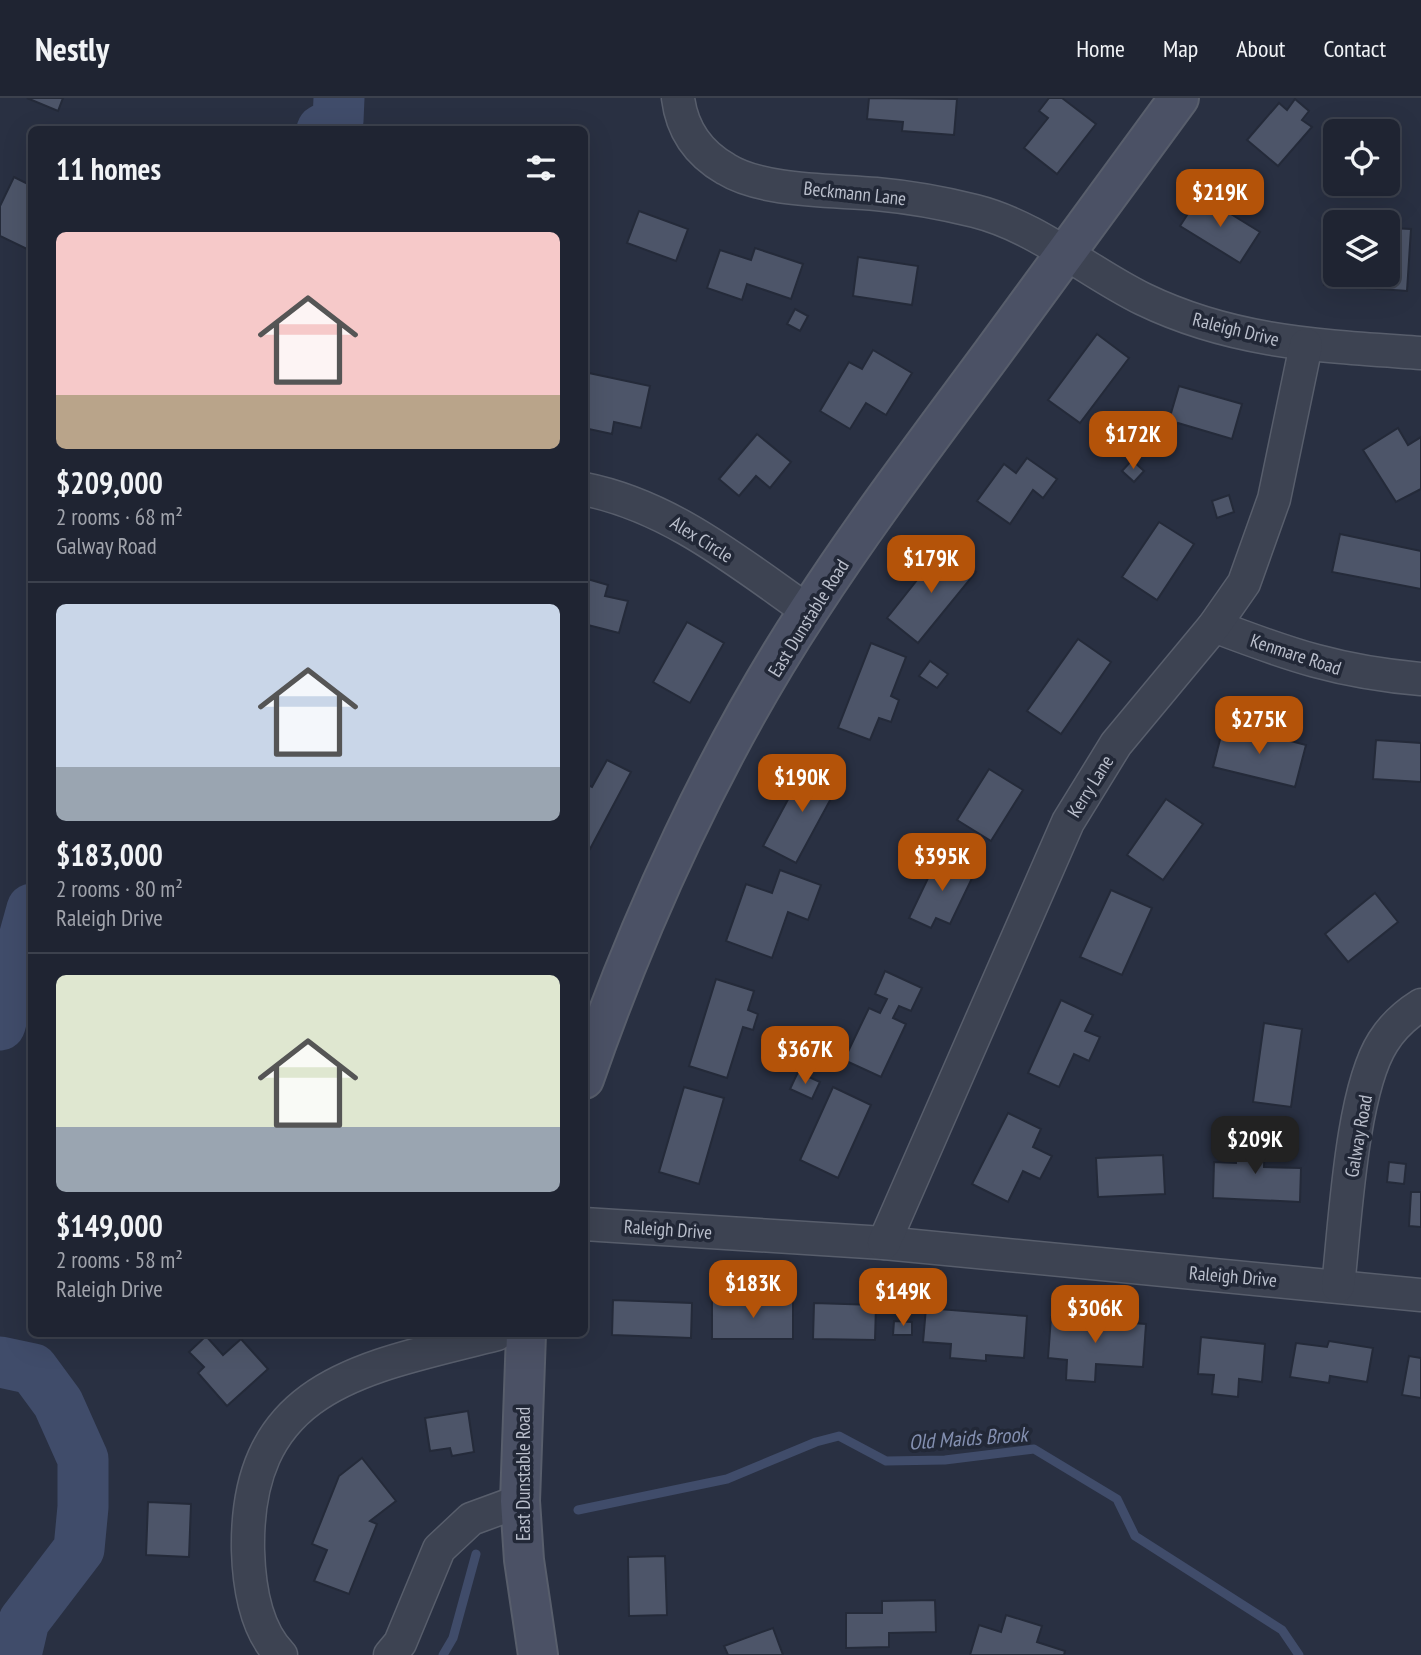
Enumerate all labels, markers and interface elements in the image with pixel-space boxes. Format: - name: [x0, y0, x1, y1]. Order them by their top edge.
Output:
- text: Nestly: [35, 27, 109, 70]
- text: Home: [1076, 33, 1125, 64]
- text: Map: [1163, 33, 1198, 64]
- text: About: [1236, 33, 1285, 64]
- text: Contact: [1323, 33, 1386, 64]
- map controls: [1323, 119, 1400, 287]
- button: locate: [1323, 119, 1400, 196]
- text: 11 homes: [56, 149, 161, 188]
- icon: filters: [522, 149, 560, 187]
- pin: $219K: [1171, 170, 1269, 229]
- street label: Beckmann Lane: [803, 176, 908, 210]
- text: $219K: [1192, 177, 1248, 206]
- button: layers: [1323, 210, 1400, 287]
- icon: home: [245, 277, 371, 403]
- street label: Raleigh Drive: [1190, 307, 1282, 351]
- pin: $172K: [1084, 412, 1182, 471]
- text: $172K: [1105, 419, 1161, 448]
- text: $209,000: [56, 463, 163, 502]
- text: 2 rooms · 68 m²: [56, 502, 183, 531]
- street label: Alex Circle: [666, 510, 738, 568]
- text: Galway Road: [56, 531, 157, 560]
- pin: $179K: [882, 536, 980, 595]
- text: $179K: [903, 543, 959, 572]
- street label: East Dunstable Road: [762, 555, 854, 681]
- street label: Kenmare Road: [1247, 628, 1345, 680]
- icon: home: [245, 649, 371, 775]
- pin: $275K: [1210, 696, 1308, 756]
- text: $275K: [1231, 704, 1287, 733]
- street label: Kerry Lane: [1062, 750, 1119, 822]
- pin: $190K: [753, 754, 851, 814]
- text: $190K: [774, 762, 830, 791]
- pin: $395K: [893, 834, 991, 893]
- text: $183,000: [56, 835, 163, 874]
- text: $395K: [914, 841, 970, 870]
- text: 2 rooms · 80 m²: [56, 874, 183, 903]
- text: Raleigh Drive: [56, 903, 163, 932]
- icon: home: [245, 1020, 371, 1146]
- pin: $367K: [756, 1026, 854, 1086]
- text: $367K: [777, 1034, 833, 1063]
- street label: Galway Road: [1339, 1093, 1377, 1179]
- pin: $209K: [1206, 1116, 1304, 1176]
- text: $209K: [1227, 1124, 1283, 1153]
- text: $149,000: [56, 1206, 163, 1245]
- street label: Raleigh Drive: [623, 1214, 713, 1244]
- text: 2 rooms · 58 m²: [56, 1245, 183, 1274]
- pin: $183K: [704, 1260, 802, 1320]
- street label: Raleigh Drive: [1188, 1260, 1278, 1292]
- text: $183K: [725, 1268, 781, 1297]
- pin: $149K: [854, 1268, 952, 1328]
- text: Raleigh Drive: [56, 1274, 163, 1303]
- text: $149K: [875, 1276, 931, 1305]
- pin: $306K: [1046, 1286, 1144, 1345]
- text: $306K: [1067, 1293, 1123, 1322]
- street label: East Dunstable Road: [511, 1407, 535, 1541]
- water label: Old Maids Brook: [908, 1420, 1031, 1456]

